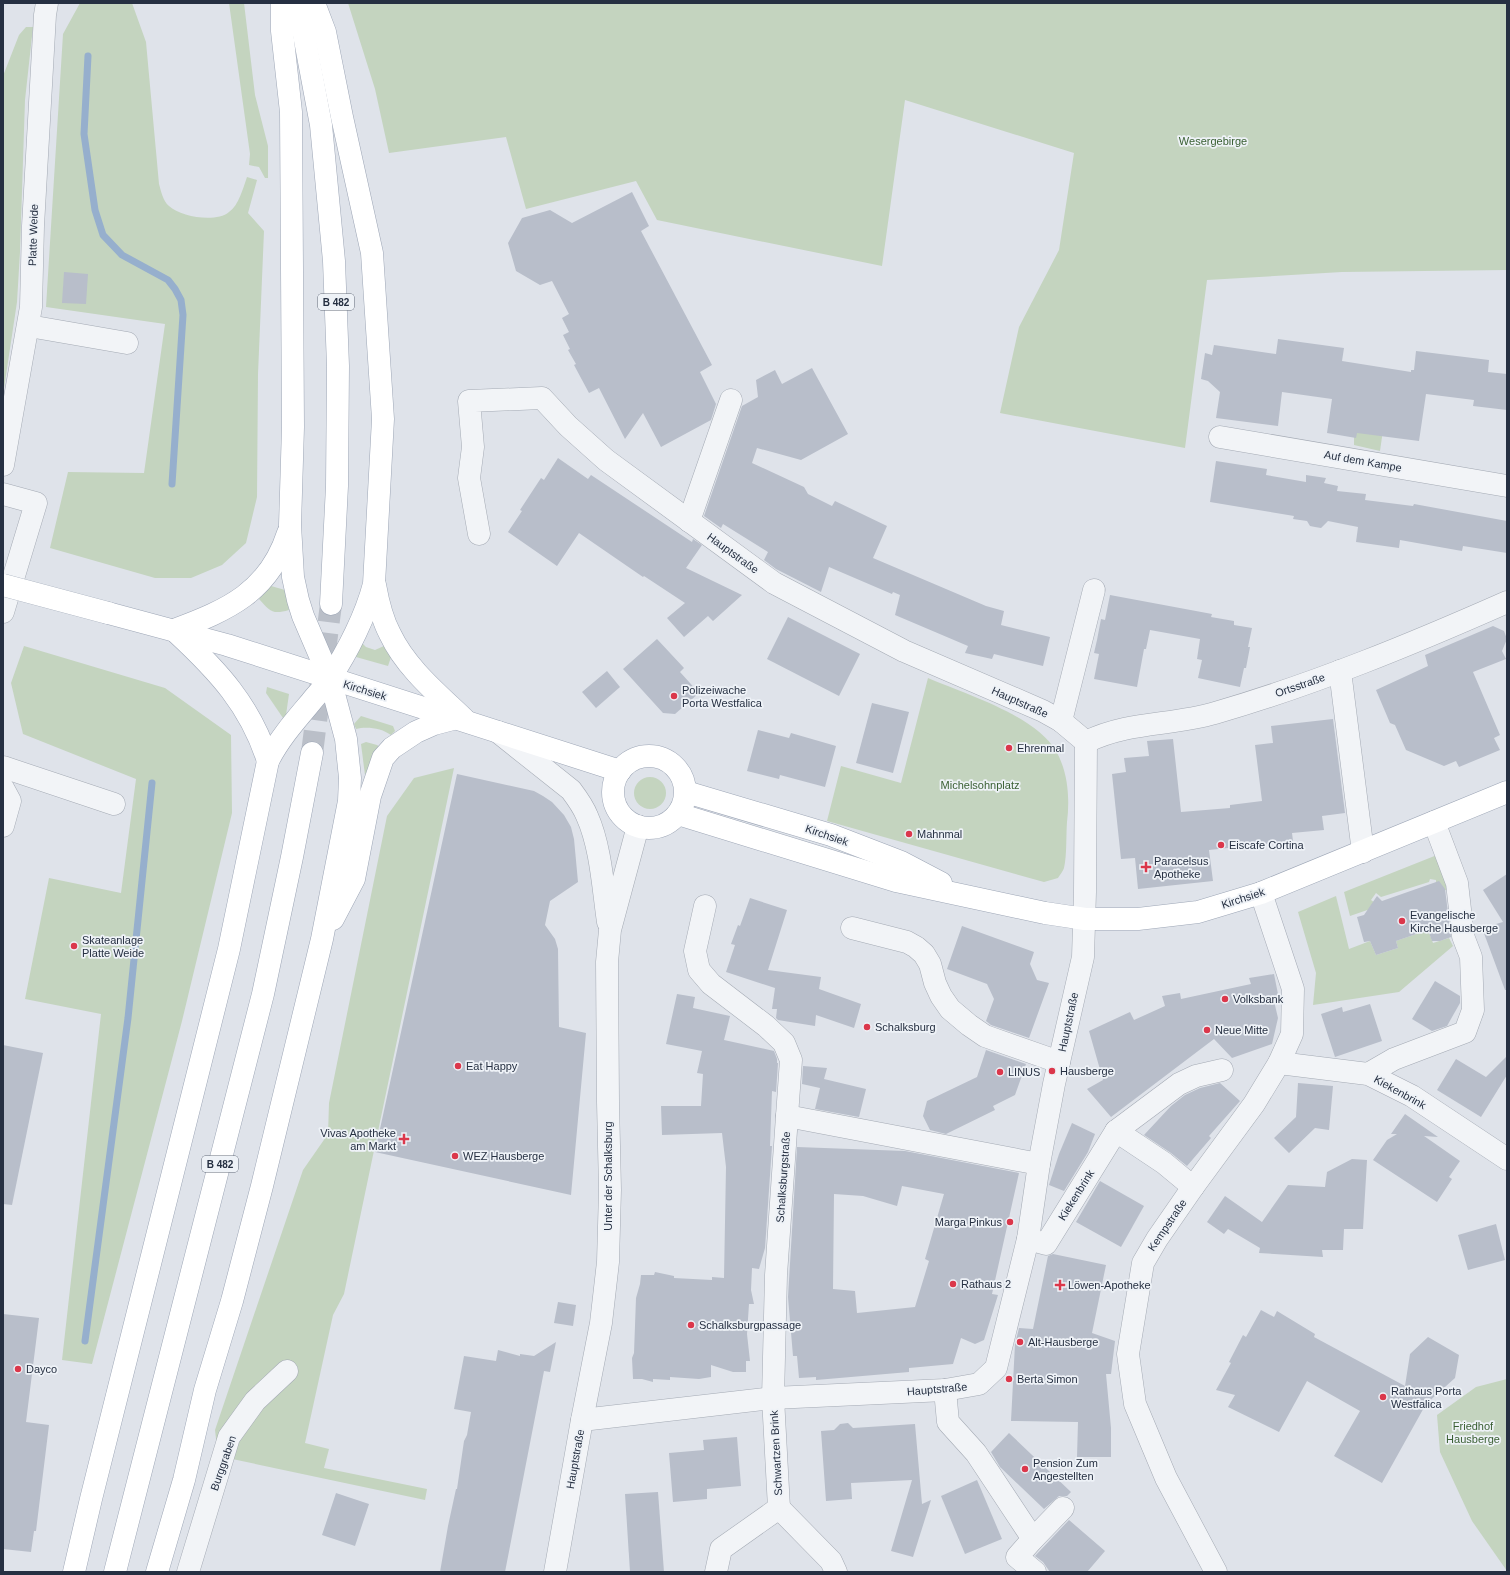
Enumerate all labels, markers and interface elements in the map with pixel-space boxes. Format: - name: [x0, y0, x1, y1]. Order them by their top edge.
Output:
- park label: Wesergebirge: [1179, 135, 1247, 147]
- street label: Platte Weide: [26, 204, 40, 266]
- road number: B 482: [318, 294, 354, 310]
- street label: Auf dem Kampe: [1323, 448, 1403, 474]
- street label: Hauptstraße: [705, 530, 761, 576]
- street label: Ortsstraße: [1273, 671, 1327, 699]
- street label: Kirchsiek: [342, 678, 389, 702]
- place label: Polizeiwache Porta Westfalica: [682, 684, 763, 709]
- street label: Hauptstraße: [990, 684, 1050, 720]
- marker: Polizeiwache Porta Westfalica: [669, 691, 679, 701]
- place label: Ehrenmal: [1017, 742, 1064, 754]
- marker: Ehrenmal: [1004, 743, 1014, 753]
- park label: Michelsohnplatz: [941, 779, 1019, 791]
- street label: Kirchsiek: [804, 822, 851, 848]
- place label: Mahnmal: [917, 828, 962, 840]
- marker: Mahnmal: [904, 829, 914, 839]
- place label: Eiscafe Cortina: [1229, 839, 1304, 851]
- marker: Eiscafe Cortina: [1216, 840, 1226, 850]
- place label: Paracelsus Apotheke: [1154, 855, 1209, 880]
- marker: Paracelsus Apotheke: [1141, 862, 1151, 872]
- street label: Kirchsiek: [1220, 885, 1267, 911]
- place label: Evangelische Kirche Hausberge: [1410, 909, 1498, 934]
- marker: Evangelische Kirche Hausberge: [1397, 916, 1407, 926]
- place label: Skateanlage Platte Weide: [82, 934, 144, 959]
- marker: Skateanlage Platte Weide: [69, 941, 79, 951]
- street label: Hauptstraße: [1056, 991, 1080, 1053]
- place label: Volksbank: [1233, 993, 1284, 1005]
- marker: Volksbank: [1220, 994, 1230, 1004]
- place label: Schalksburg: [875, 1021, 936, 1033]
- marker: Schalksburg: [862, 1022, 872, 1032]
- place label: Neue Mitte: [1215, 1024, 1268, 1036]
- marker: Neue Mitte: [1202, 1025, 1212, 1035]
- place label: Eat Happy: [466, 1060, 518, 1072]
- marker: Eat Happy: [453, 1061, 463, 1071]
- place label: Hausberge: [1060, 1065, 1114, 1077]
- place label: LINUS: [1008, 1066, 1040, 1078]
- marker: Hausberge: [1047, 1066, 1057, 1076]
- marker: LINUS: [995, 1067, 1005, 1077]
- street label: Kiekenbrink: [1372, 1073, 1428, 1111]
- street label: Unter der Schalksburg: [602, 1121, 614, 1231]
- place label: Vivas Apotheke am Markt: [320, 1127, 396, 1152]
- street label: Schalksburgstraße: [774, 1131, 792, 1223]
- marker: Vivas Apotheke am Markt: [399, 1134, 409, 1144]
- place label: WEZ Hausberge: [463, 1150, 544, 1162]
- marker: WEZ Hausberge: [450, 1151, 460, 1161]
- road number: B 482: [202, 1156, 238, 1172]
- street label: Kiekenbrink: [1056, 1167, 1097, 1223]
- street label: Kempstraße: [1145, 1197, 1189, 1253]
- place label: Marga Pinkus: [935, 1216, 1002, 1228]
- marker: Marga Pinkus: [1005, 1217, 1015, 1227]
- place label: Rathaus 2: [961, 1278, 1011, 1290]
- marker: Rathaus 2: [948, 1279, 958, 1289]
- place label: Löwen-Apotheke: [1068, 1279, 1151, 1291]
- marker: Löwen-Apotheke: [1055, 1280, 1065, 1290]
- place label: Schalksburgpassage: [699, 1319, 801, 1331]
- marker: Schalksburgpassage: [686, 1320, 696, 1330]
- place label: Alt-Hausberge: [1028, 1336, 1098, 1348]
- marker: Alt-Hausberge: [1015, 1337, 1025, 1347]
- place label: Dayco: [26, 1363, 57, 1375]
- marker: Dayco: [13, 1364, 23, 1374]
- place label: Berta Simon: [1017, 1373, 1078, 1385]
- marker: Berta Simon: [1004, 1374, 1014, 1384]
- street label: Hauptstraße: [906, 1380, 968, 1398]
- place label: Rathaus Porta Westfalica: [1391, 1385, 1462, 1410]
- marker: Rathaus Porta Westfalica: [1378, 1392, 1388, 1402]
- street label: Schwartzen Brink: [768, 1409, 784, 1496]
- park label: Friedhof Hausberge: [1446, 1420, 1500, 1445]
- street label: Hauptstraße: [564, 1428, 586, 1490]
- street label: Burggraben: [208, 1434, 238, 1492]
- place label: Pension Zum Angestellten: [1033, 1457, 1098, 1482]
- marker: Pension Zum Angestellten: [1020, 1464, 1030, 1474]

